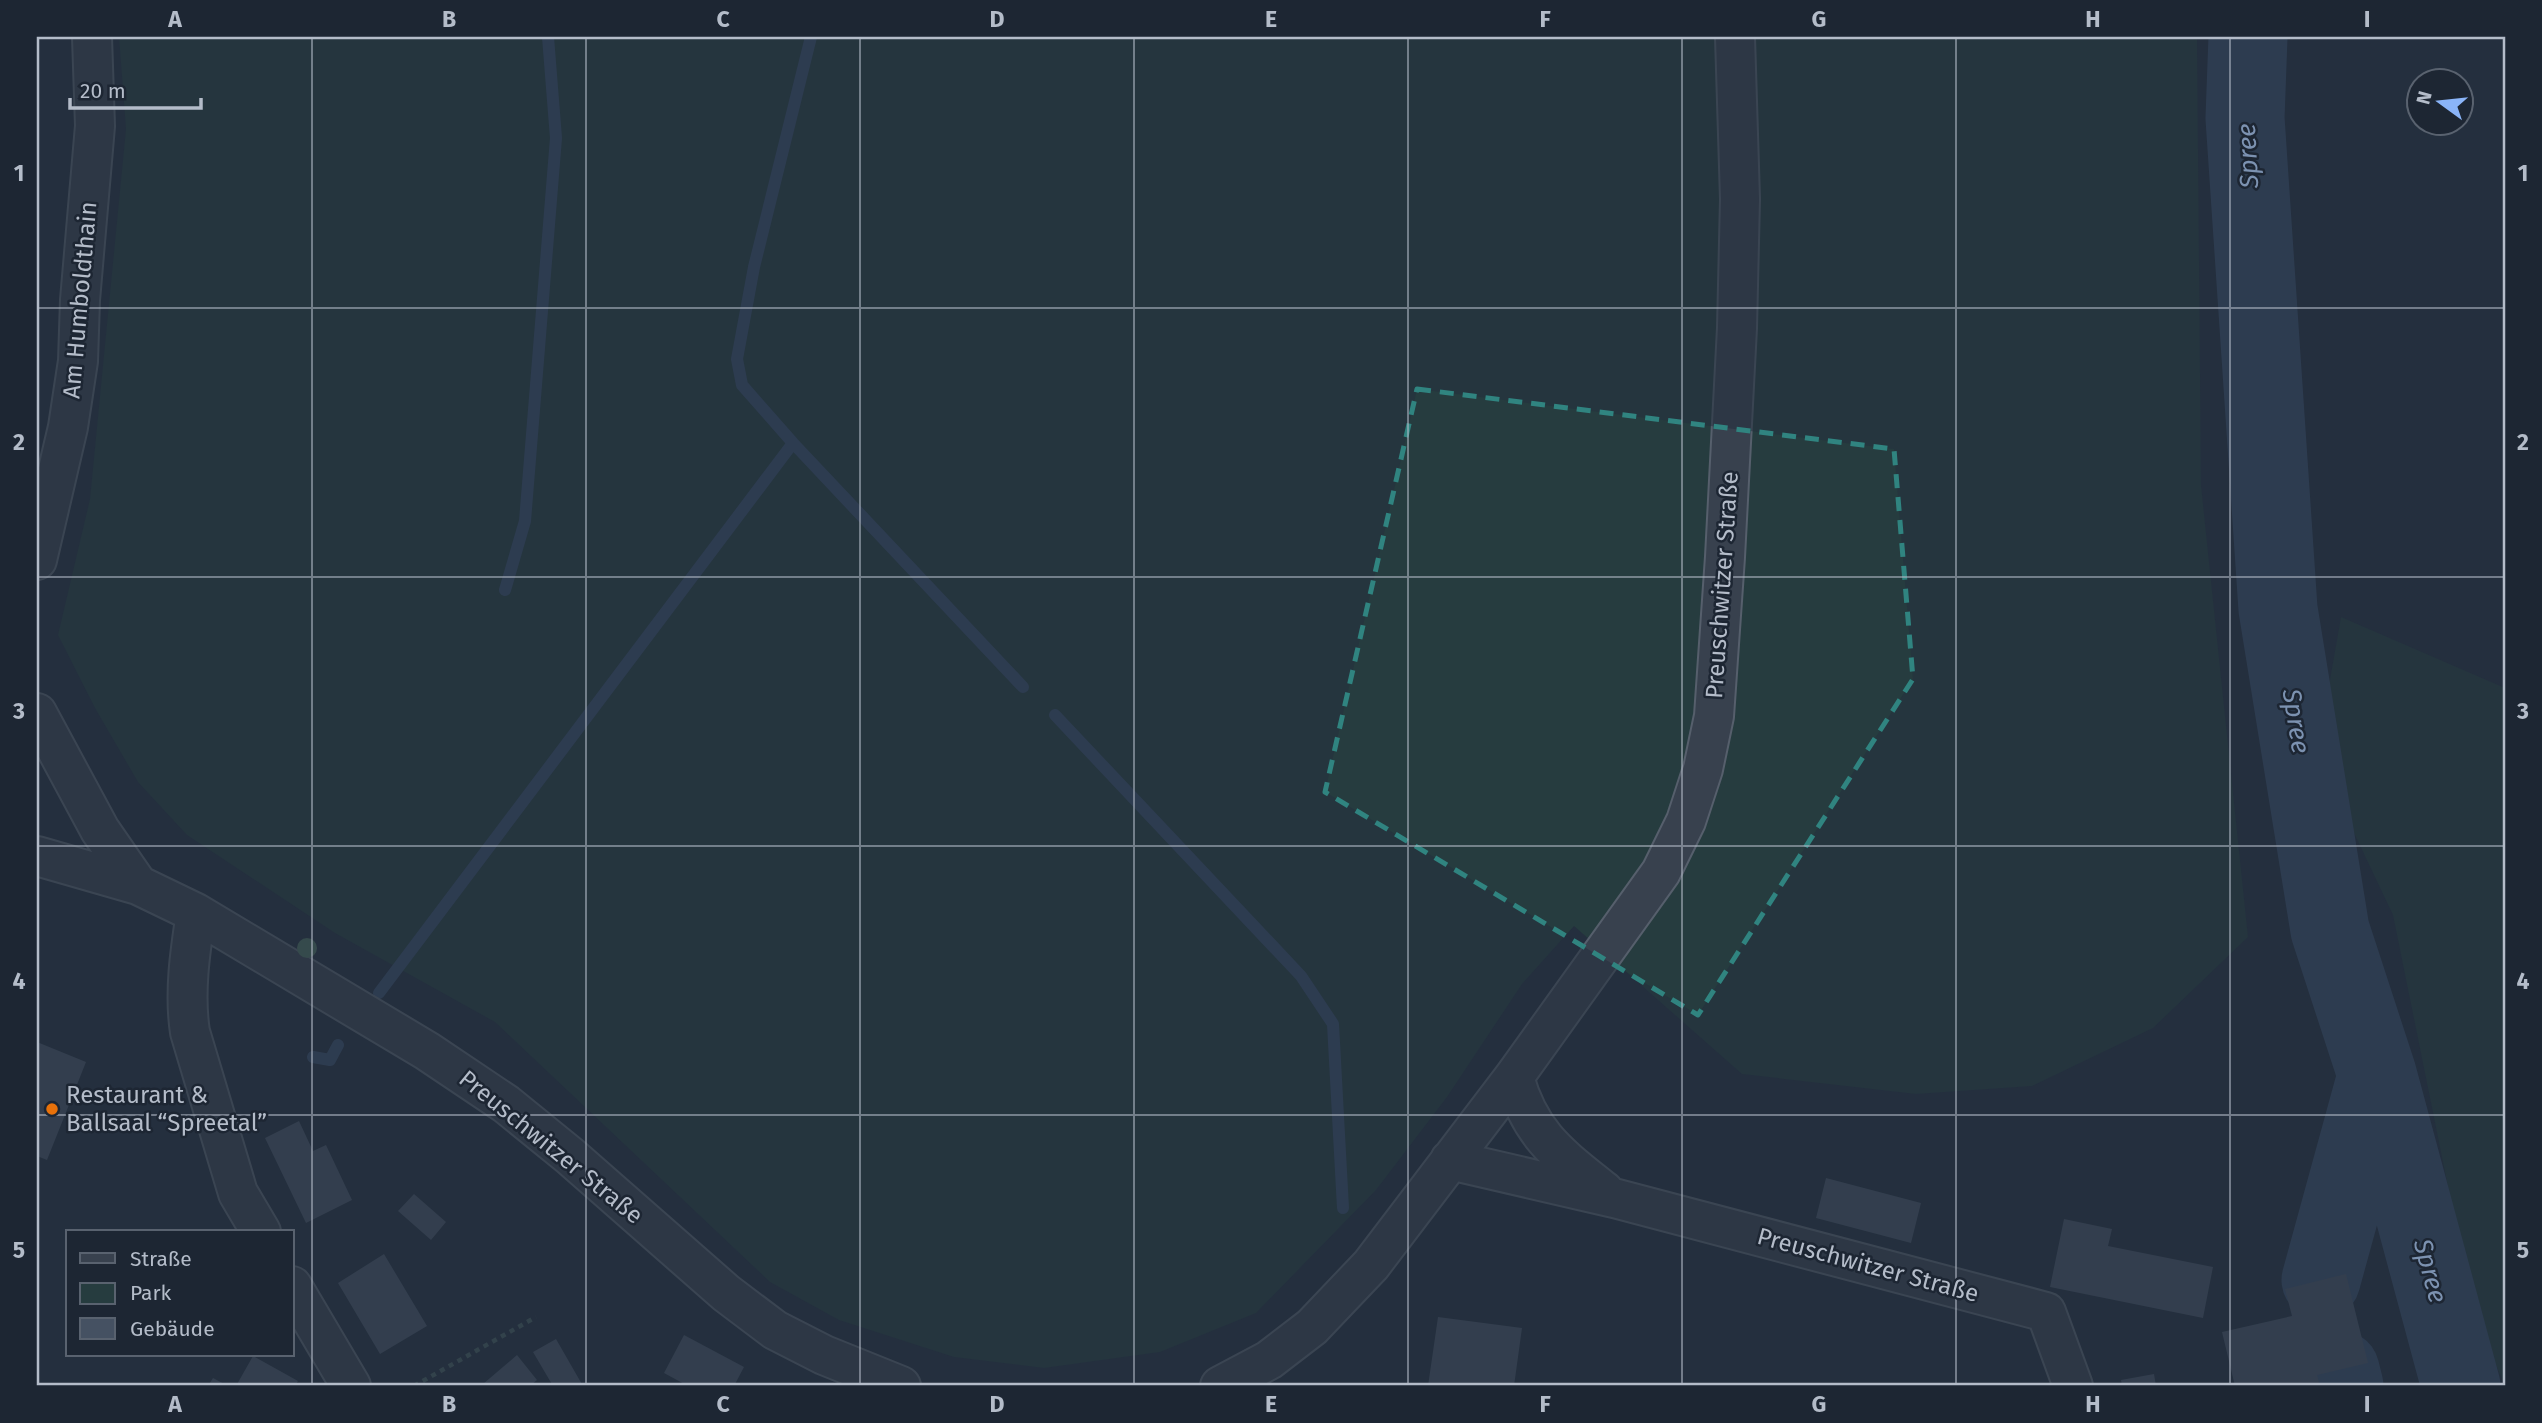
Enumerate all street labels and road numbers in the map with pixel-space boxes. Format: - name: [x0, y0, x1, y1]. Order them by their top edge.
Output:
- street label: Am Humboldthain: [57, 200, 103, 400]
- street label: Preuschwitzer Straße: [1700, 470, 1744, 700]
- street label: Preuschwitzer Straße: [454, 1064, 648, 1230]
- street label: Preuschwitzer Straße: [1754, 1222, 1982, 1308]

